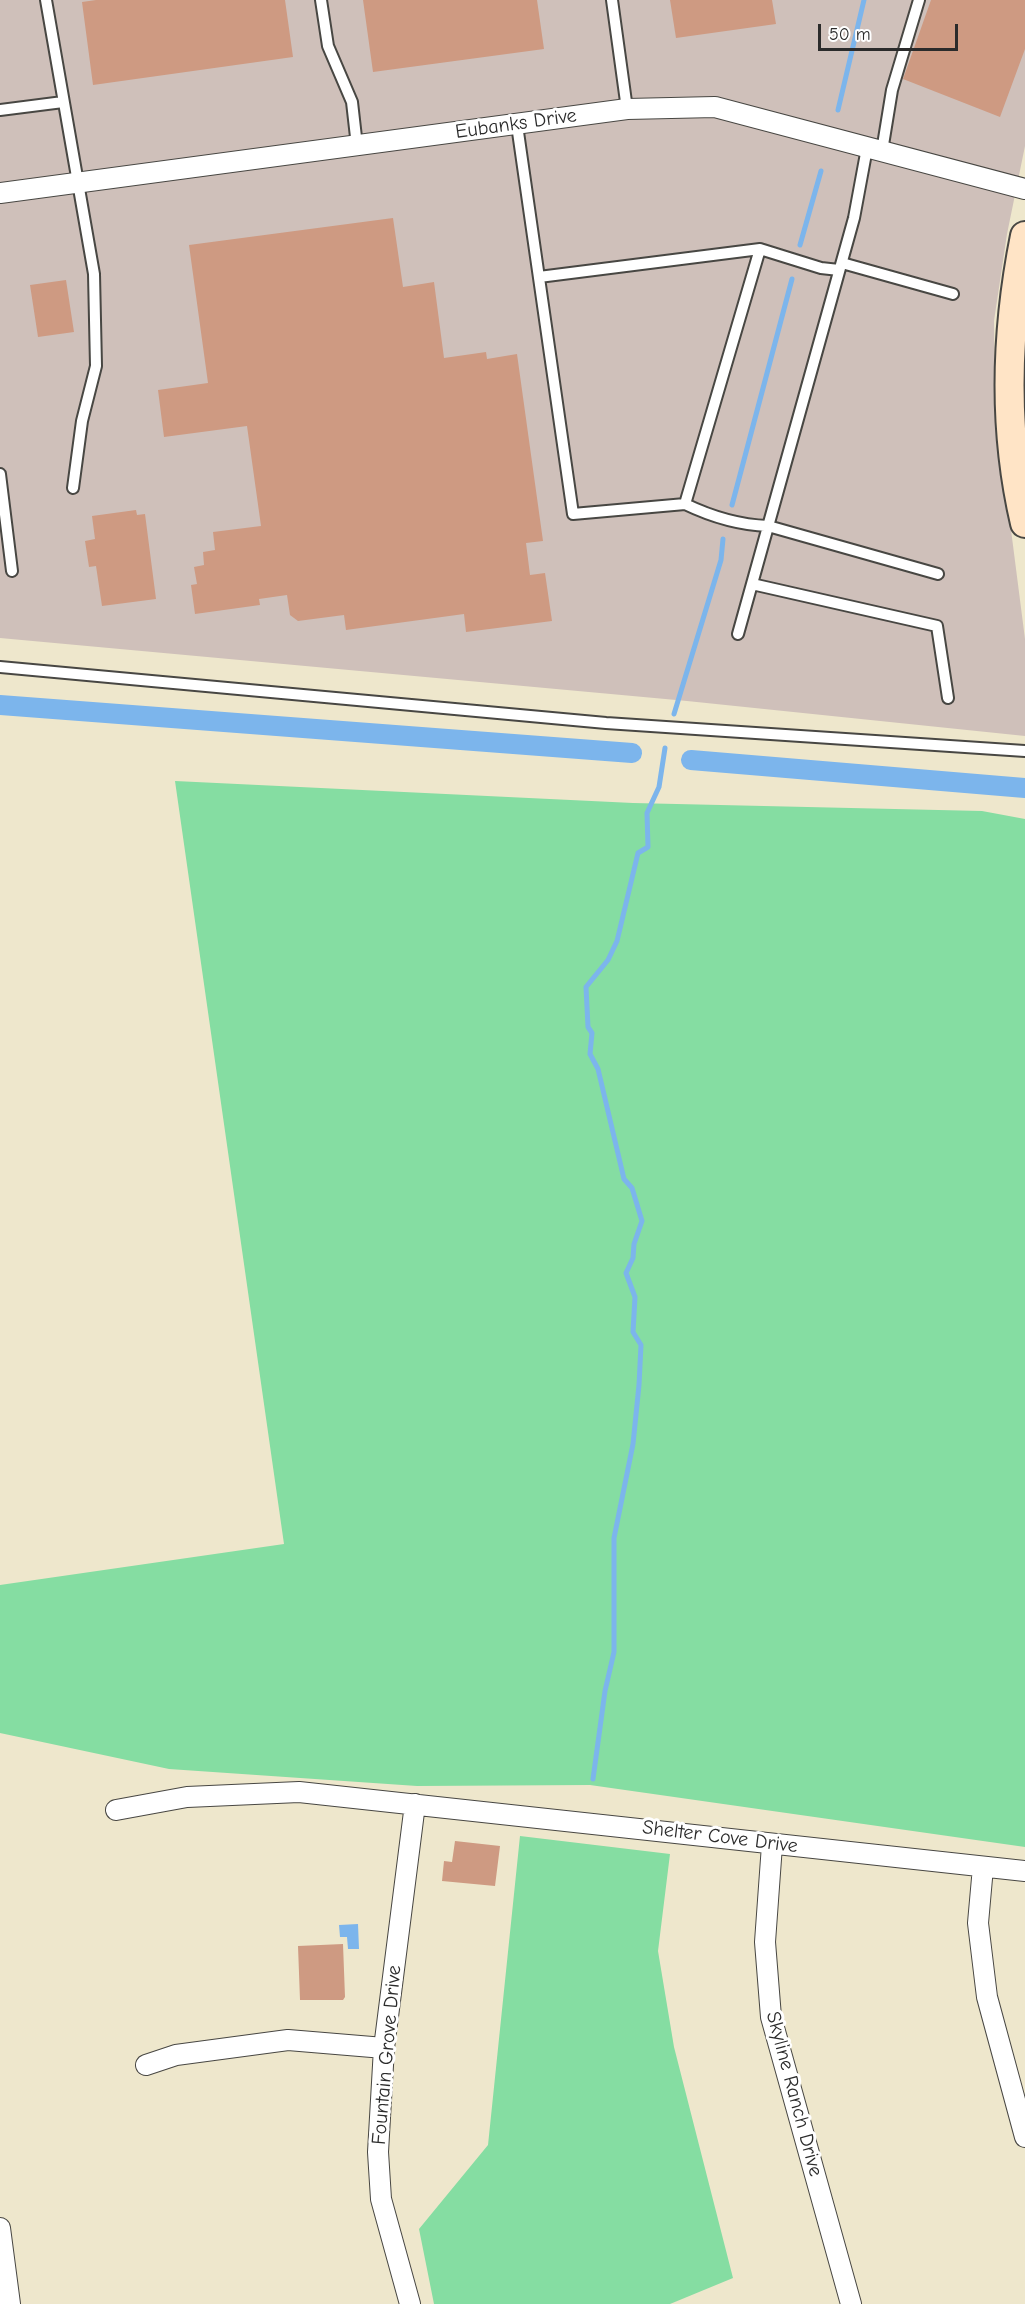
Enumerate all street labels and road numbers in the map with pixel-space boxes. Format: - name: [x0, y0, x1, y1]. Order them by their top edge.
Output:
- street label: Eubanks Drive: [454, 104, 578, 144]
- street label: Shelter Cove Drive: [641, 1816, 799, 1858]
- street label: Fountain Grove Drive: [367, 1964, 407, 2146]
- street label: Skyline Ranch Drive: [760, 2009, 828, 2179]

